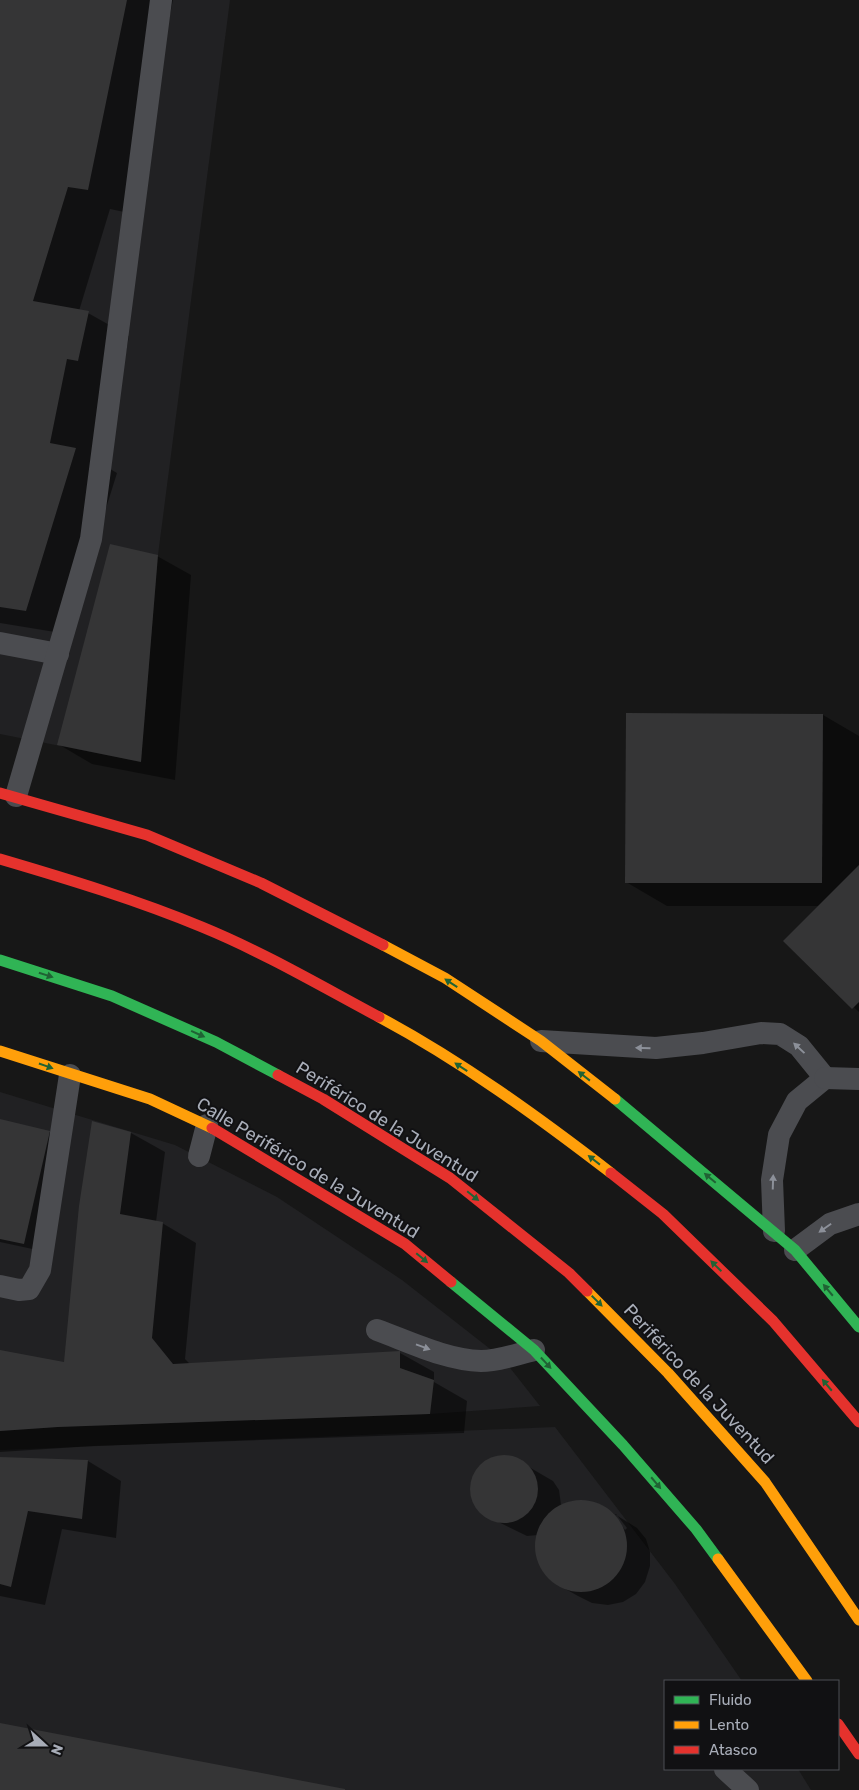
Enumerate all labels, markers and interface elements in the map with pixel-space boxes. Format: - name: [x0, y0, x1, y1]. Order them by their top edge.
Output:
- one-way arrow: [39, 972, 54, 979]
- one-way arrow: [445, 978, 458, 987]
- one-way arrow: [191, 1031, 205, 1039]
- one-way arrow: [793, 1042, 805, 1054]
- one-way arrow: [634, 1044, 650, 1052]
- street label: Periférico de la Juventud: [292, 1057, 482, 1187]
- one-way arrow: [454, 1062, 468, 1072]
- one-way arrow: [39, 1063, 54, 1071]
- one-way arrow: [578, 1070, 591, 1081]
- street label: Calle Periférico de la Juventud: [193, 1093, 423, 1243]
- one-way arrow: [588, 1155, 601, 1166]
- one-way arrow: [704, 1173, 717, 1184]
- one-way arrow: [769, 1174, 777, 1190]
- one-way arrow: [466, 1191, 480, 1201]
- one-way arrow: [818, 1223, 832, 1233]
- one-way arrow: [416, 1253, 429, 1264]
- one-way arrow: [711, 1260, 723, 1272]
- one-way arrow: [822, 1283, 833, 1296]
- one-way arrow: [591, 1295, 603, 1307]
- street label: Periférico de la Juventud: [619, 1299, 779, 1469]
- one-way arrow: [416, 1343, 431, 1351]
- one-way arrow: [540, 1357, 552, 1369]
- one-way arrow: [822, 1378, 833, 1391]
- one-way arrow: [650, 1477, 661, 1489]
- legend: [664, 1680, 839, 1770]
- text: Fluido: [709, 1691, 752, 1709]
- text: Lento: [709, 1716, 749, 1734]
- north arrow: [20, 1720, 70, 1770]
- text: Atasco: [709, 1741, 757, 1759]
- text: N: [47, 1742, 66, 1757]

